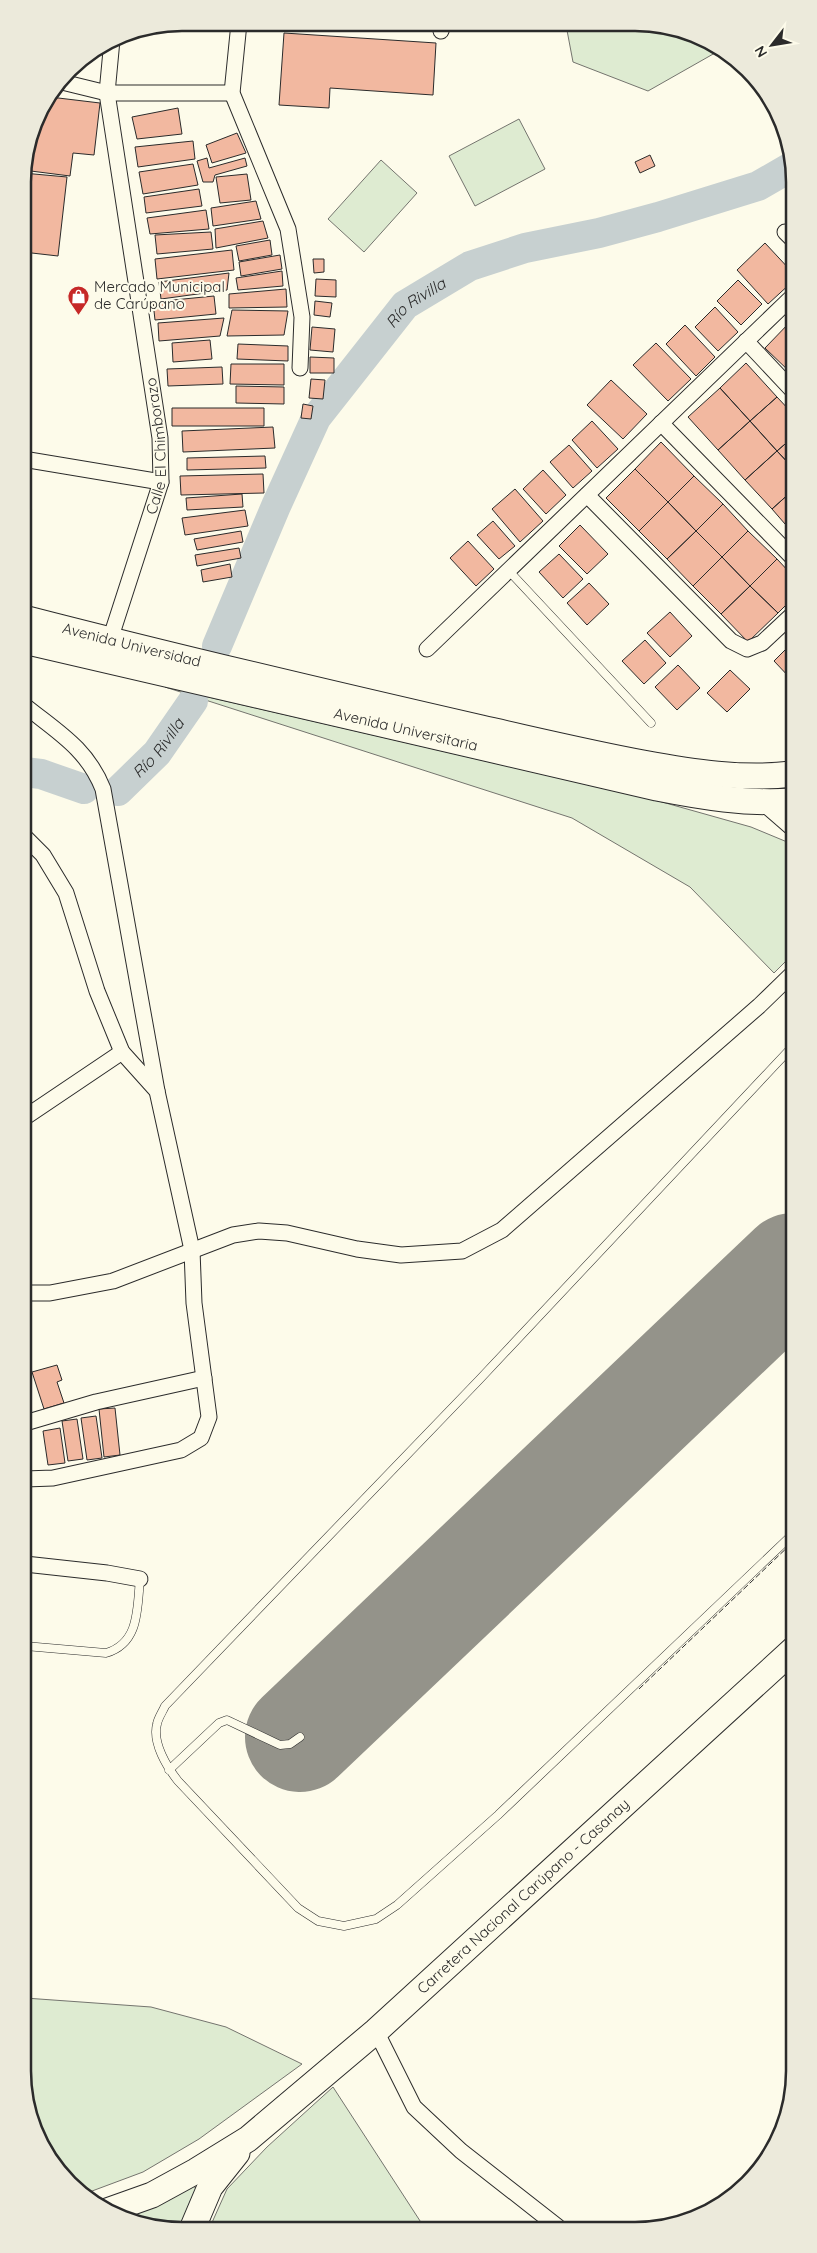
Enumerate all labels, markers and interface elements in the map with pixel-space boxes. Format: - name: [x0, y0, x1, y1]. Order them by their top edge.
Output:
- north arrow: [747, 20, 797, 70]
- text: N: [750, 43, 771, 61]
- water label: Río Rivilla: [381, 272, 450, 332]
- place label: Mercado Municipal de Carúpano: [94, 277, 225, 313]
- shop icon: Mercado Municipal de Carúpano: [66, 284, 90, 315]
- street label: Calle El Chimborazo: [141, 376, 170, 517]
- street label: Avenida Universidad: [60, 618, 203, 671]
- street label: Avenida Universitaria: [332, 703, 480, 755]
- water label: Río Rivilla: [128, 713, 189, 782]
- street label: Carretera Nacional Carúpano - Casanay: [413, 1794, 633, 1998]

